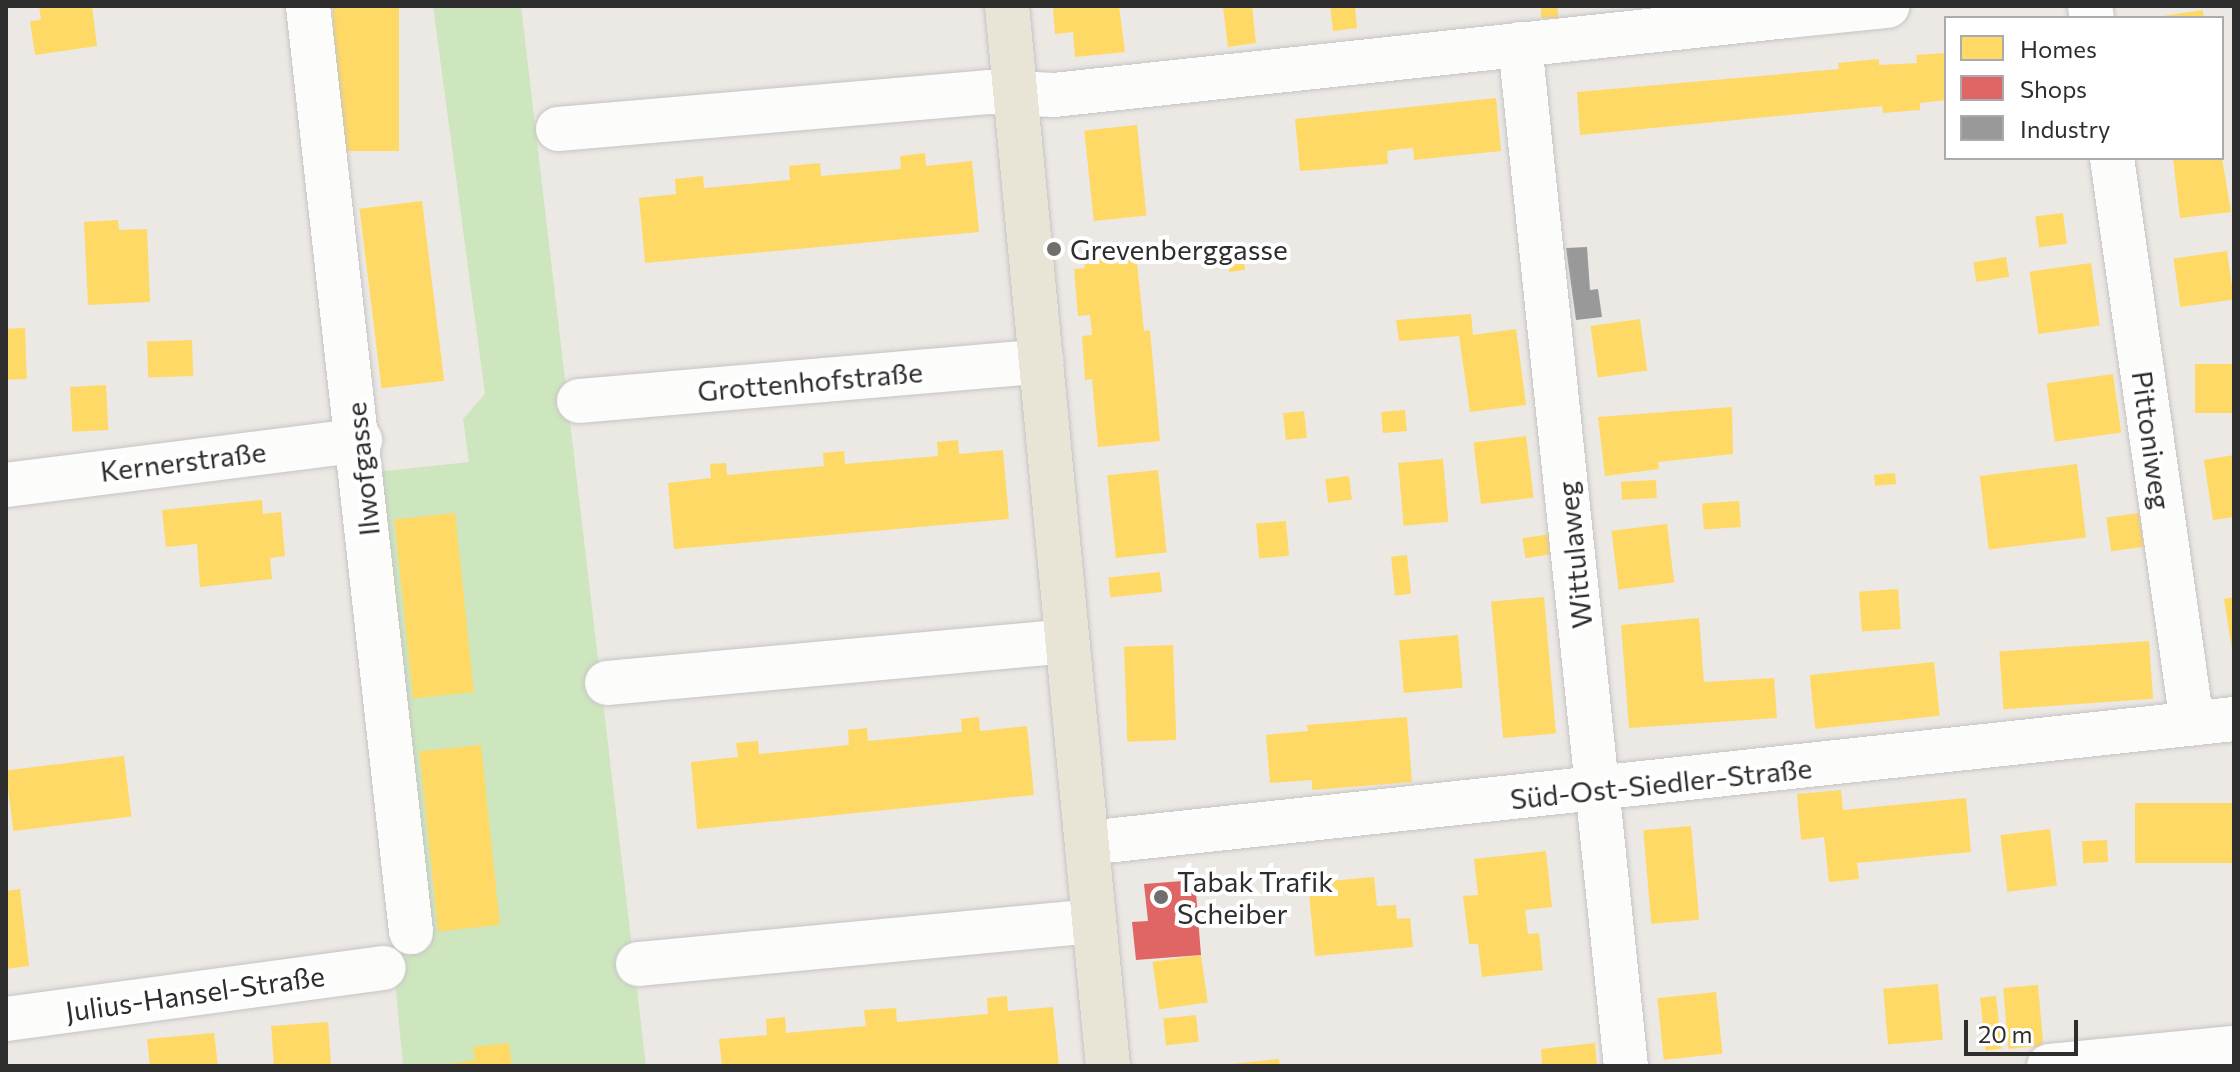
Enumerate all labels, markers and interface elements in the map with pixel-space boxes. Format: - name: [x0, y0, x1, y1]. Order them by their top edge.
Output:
- legend: [1944, 16, 2224, 160]
- text: Homes: [2020, 34, 2097, 63]
- text: Shops: [2020, 74, 2087, 103]
- text: Industry: [2020, 114, 2110, 143]
- place label: Grevenberggasse: [1070, 232, 1288, 266]
- marker: Grevenberggasse: [1045, 240, 1063, 258]
- street label: Grottenhofstraße: [696, 354, 924, 408]
- street label: Pittoniweg: [2126, 369, 2178, 511]
- street label: Ilwofgasse: [338, 400, 386, 538]
- street label: Kernerstraße: [98, 434, 268, 488]
- street label: Wittulaweg: [1550, 480, 1598, 630]
- street label: Süd-Ost-Siedler-Straße: [1508, 750, 1814, 816]
- place label: Tabak Trafik Scheiber: [1177, 864, 1334, 930]
- marker: Tabak Trafik Scheiber: [1152, 888, 1170, 906]
- street label: Julius-Hansel-Straße: [63, 958, 327, 1028]
- scale bar: [1968, 1004, 2082, 1054]
- text: 20 m: [1978, 1019, 2032, 1048]

